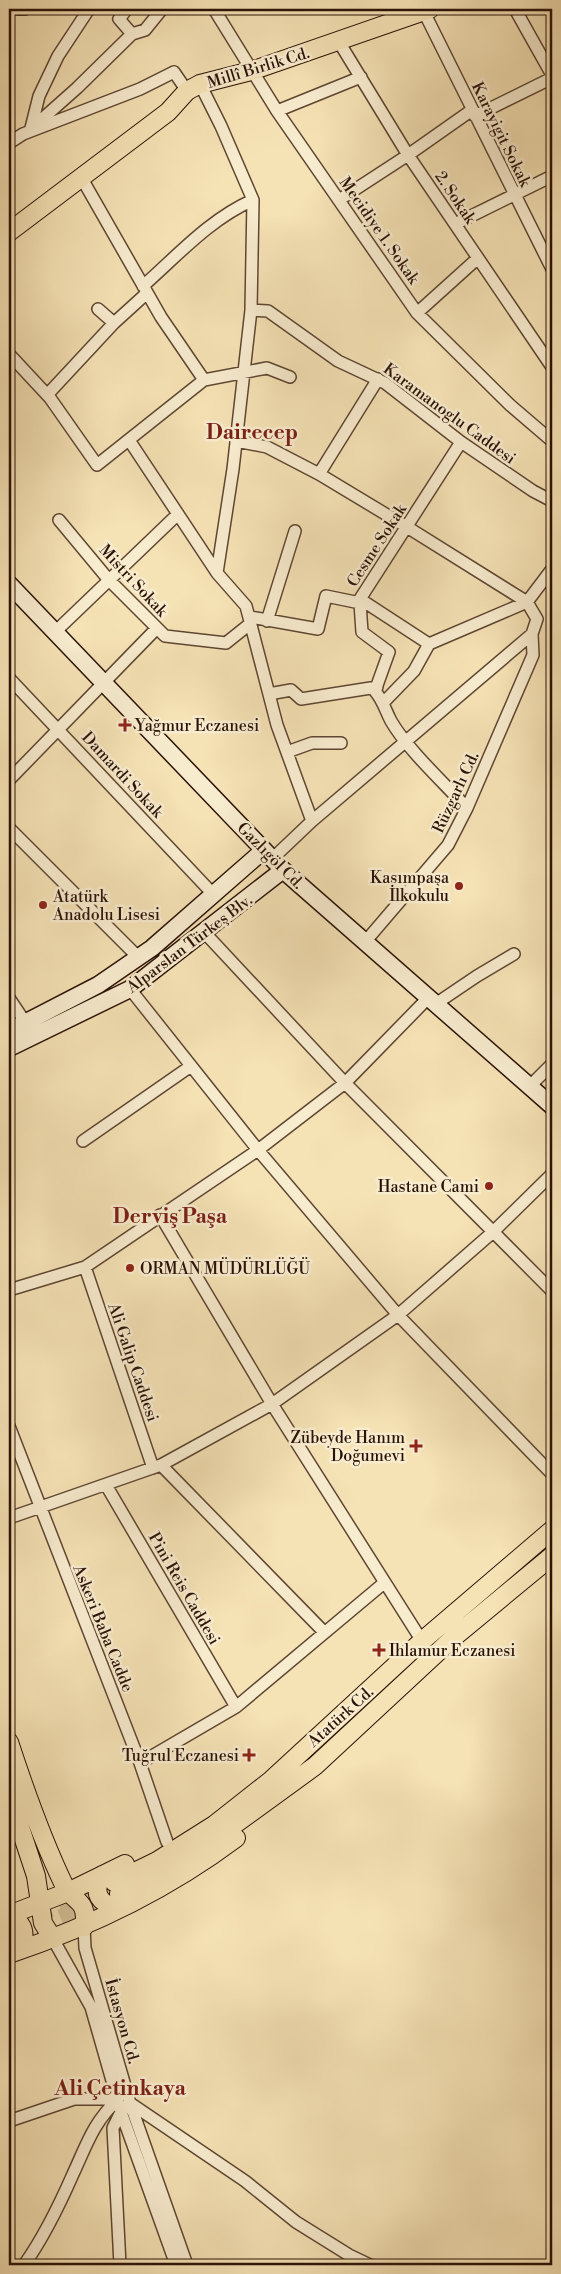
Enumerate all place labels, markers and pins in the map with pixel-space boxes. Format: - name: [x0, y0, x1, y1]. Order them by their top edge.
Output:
- place label: Yağmur Eczanesi: [134, 716, 259, 736]
- marker: Yağmur Eczanesi: [119, 719, 131, 731]
- place label: Kasımpaşa İlkokulu: [370, 868, 450, 906]
- marker: Kasımpaşa İlkokulu: [453, 880, 465, 892]
- place label: Atatürk Anadolu Lisesi: [52, 887, 160, 925]
- marker: Atatürk Anadolu Lisesi: [37, 899, 49, 911]
- place label: Hastane Cami: [378, 1177, 479, 1197]
- marker: Hastane Cami: [483, 1180, 495, 1192]
- place label: ORMAN MÜDÜRLÜĞÜ: [140, 1257, 310, 1279]
- marker: ORMAN MÜDÜRLÜĞÜ: [124, 1262, 136, 1274]
- place label: Zübeyde Hanım Doğumevi: [291, 1428, 405, 1466]
- marker: Zübeyde Hanım Doğumevi: [409, 1439, 423, 1453]
- place label: Ihlamur Eczanesi: [389, 1641, 516, 1661]
- marker: Ihlamur Eczanesi: [373, 1644, 385, 1656]
- place label: Tuğrul Eczanesi: [122, 1746, 239, 1766]
- marker: Tuğrul Eczanesi: [243, 1749, 255, 1761]

